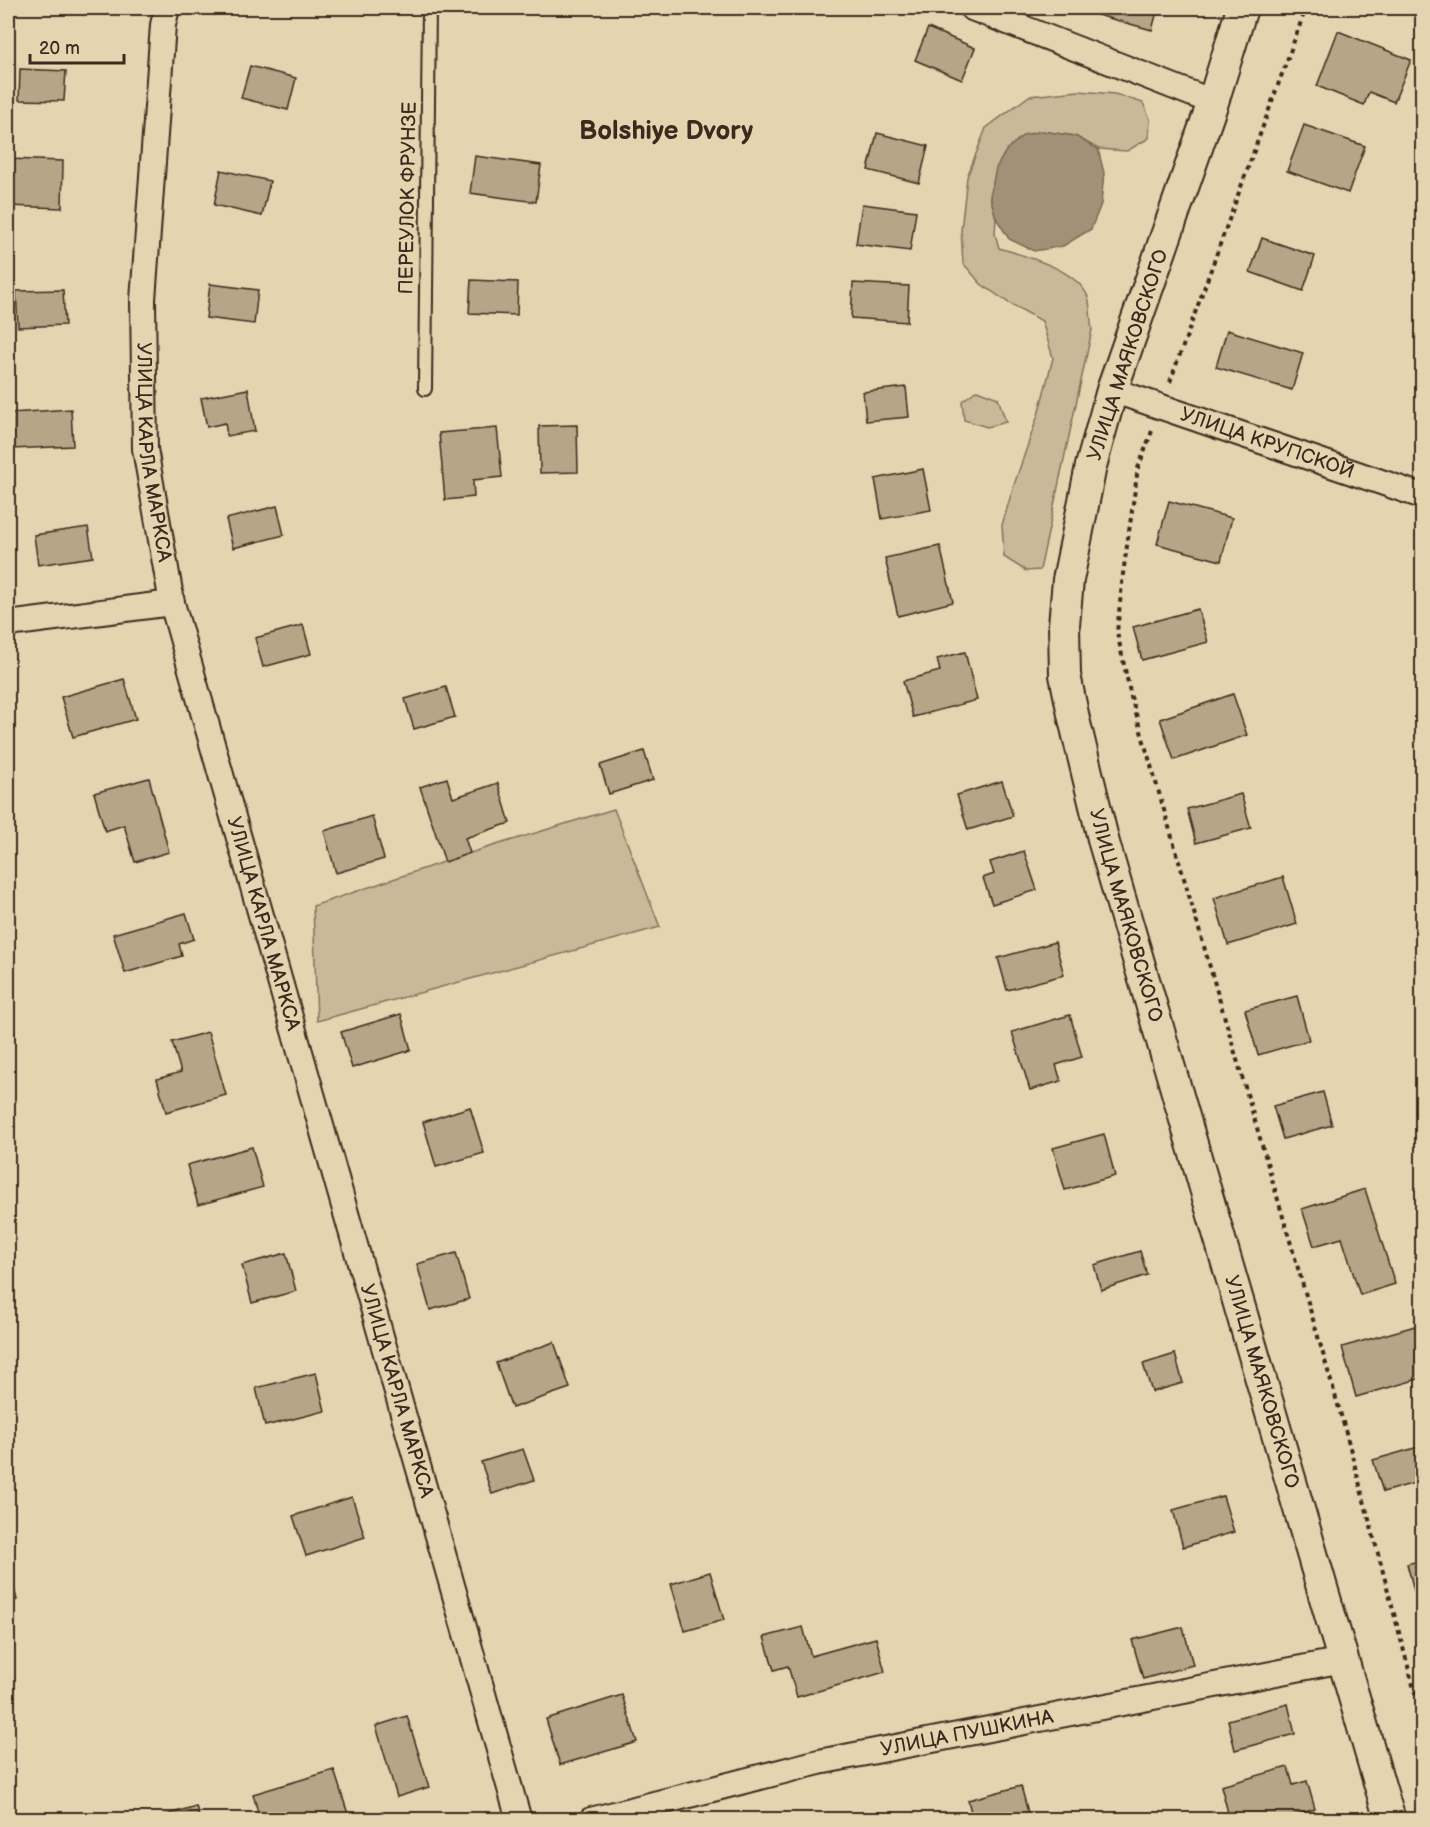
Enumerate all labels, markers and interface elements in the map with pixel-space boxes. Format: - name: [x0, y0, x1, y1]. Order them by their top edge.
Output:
- scale bar: [30, 27, 124, 65]
- text: 20 m: [39, 38, 80, 59]
- street label: ПЕРЕУЛОК ФРУНЗЕ: [394, 101, 422, 295]
- district label: Bolshiye Dvory: [579, 116, 753, 147]
- street label: УЛИЦА МАЯКОВСКОГО: [1082, 246, 1174, 464]
- street label: УЛИЦА КАРЛА МАРКСА: [132, 342, 177, 565]
- street label: УЛИЦА КРУПСКОЙ: [1177, 402, 1357, 484]
- street label: УЛИЦА МАЯКОВСКОГО: [1084, 806, 1168, 1025]
- street label: УЛИЦА КАРЛА МАРКСА: [222, 814, 306, 1034]
- street label: УЛИЦА МАЯКОВСКОГО: [1219, 1273, 1304, 1491]
- street label: УЛИЦА КАРЛА МАРКСА: [355, 1281, 439, 1501]
- street label: УЛИЦА ПУШКИНА: [878, 1704, 1056, 1762]

